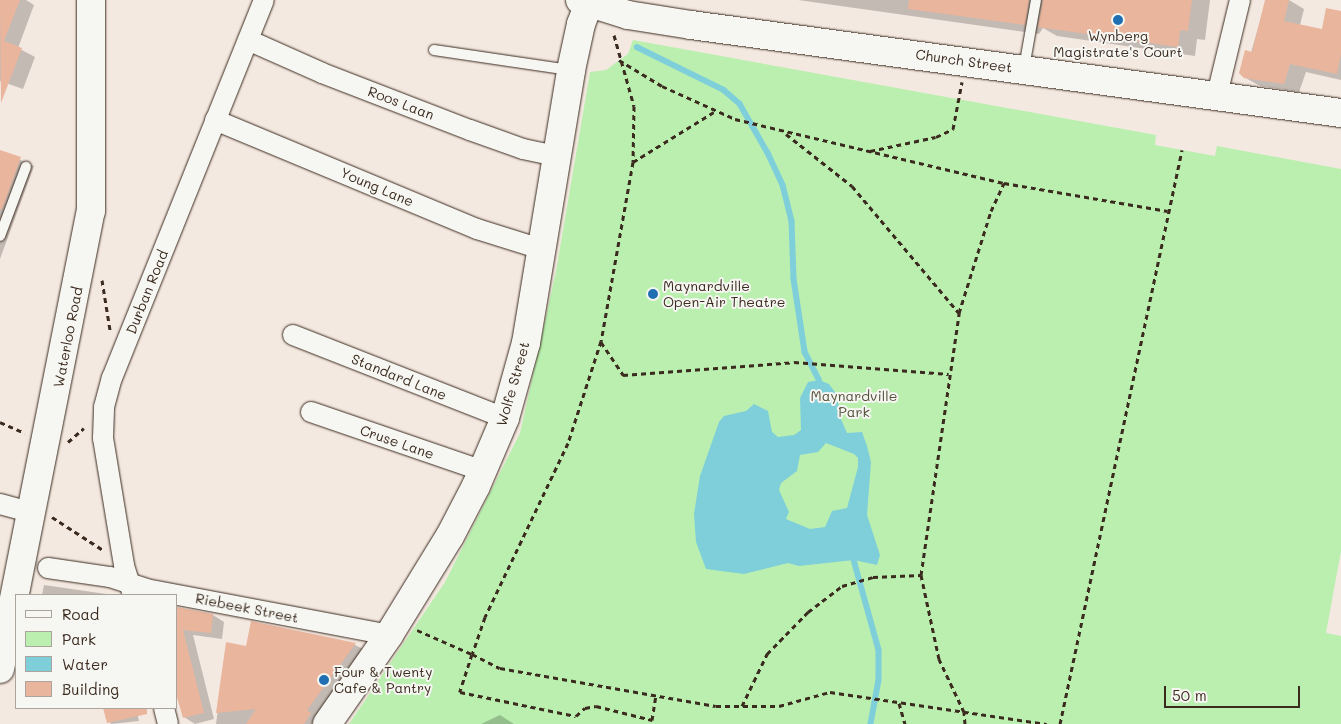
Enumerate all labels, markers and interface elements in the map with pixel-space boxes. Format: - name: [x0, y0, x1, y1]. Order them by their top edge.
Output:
- marker: Wynberg Magistrate's Court: [1112, 14, 1124, 26]
- place label: Wynberg Magistrate's Court: [1053, 28, 1183, 60]
- street label: Church Street: [914, 46, 1014, 76]
- street label: Roos Laan: [366, 83, 436, 123]
- street label: Young Lane: [338, 164, 416, 210]
- street label: Durban Road: [123, 248, 171, 336]
- place label: Maynardville Open-Air Theatre: [663, 278, 785, 310]
- street label: Waterloo Road: [50, 285, 86, 389]
- marker: Maynardville Open-Air Theatre: [647, 288, 659, 300]
- street label: Wolfe Street: [493, 340, 533, 428]
- street label: Standard Lane: [349, 350, 449, 404]
- park label: Maynardville Park: [811, 388, 897, 421]
- street label: Cruse Lane: [358, 422, 436, 462]
- street label: Riebeek Street: [194, 590, 300, 626]
- legend: [15, 594, 178, 709]
- text: Road: [62, 604, 99, 624]
- text: Park: [62, 629, 96, 649]
- text: Water: [62, 654, 108, 674]
- place label: Four & Twenty Cafe & Pantry: [334, 664, 432, 696]
- marker: Four & Twenty Cafe & Pantry: [318, 674, 330, 686]
- scale bar: [1166, 676, 1302, 708]
- text: Building: [62, 679, 119, 699]
- text: 50 m: [1172, 685, 1207, 705]

